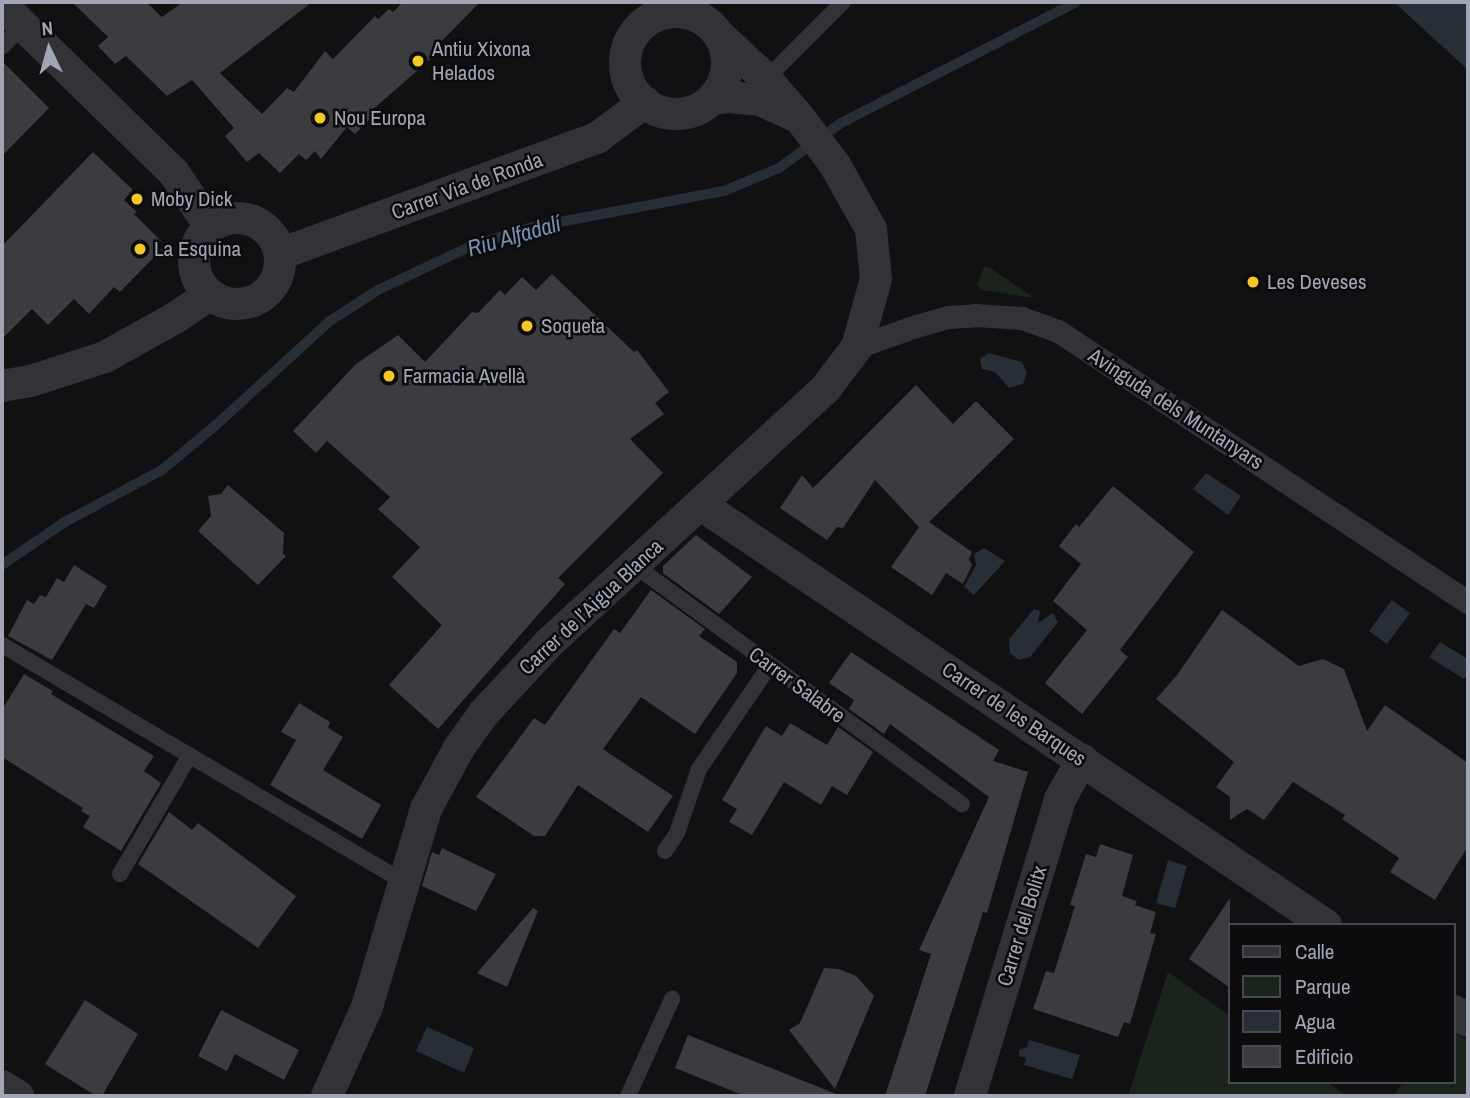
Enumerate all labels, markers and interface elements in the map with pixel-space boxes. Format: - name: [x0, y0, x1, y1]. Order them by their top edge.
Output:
- north arrow: [14, 14, 84, 84]
- text: N: [40, 15, 54, 42]
- place label: Antiu Xixona Helados: [432, 36, 531, 86]
- marker: Antiu Xixona Helados: [410, 53, 426, 69]
- place label: Nou Europa: [334, 105, 426, 131]
- marker: Nou Europa: [312, 110, 328, 126]
- street label: Carrer Via de Ronda: [388, 147, 546, 225]
- place label: Moby Dick: [151, 186, 232, 212]
- marker: Moby Dick: [129, 191, 145, 207]
- water label: Riu Alfadalí: [463, 209, 565, 263]
- place label: La Esquina: [154, 236, 241, 262]
- marker: La Esquina: [132, 241, 148, 257]
- place label: Les Deveses: [1267, 269, 1367, 295]
- marker: Les Deveses: [1245, 274, 1261, 290]
- place label: Soqueta: [541, 313, 605, 339]
- marker: Soqueta: [519, 318, 535, 334]
- street label: Avinguda dels Muntanyars: [1084, 343, 1268, 475]
- place label: Farmacia Avellà: [403, 363, 526, 389]
- marker: Farmacia Avellà: [381, 368, 397, 384]
- street label: Carrer de l’Aigua Blanca: [514, 534, 668, 680]
- street label: Carrer Salabre: [744, 642, 850, 728]
- street label: Carrer de les Barques: [937, 656, 1091, 772]
- street label: Carrer del Bolitx: [992, 863, 1052, 989]
- legend: [1228, 923, 1456, 1084]
- text: Calle: [1295, 937, 1334, 966]
- text: Parque: [1295, 972, 1351, 1001]
- text: Agua: [1295, 1007, 1335, 1036]
- text: Edificio: [1295, 1042, 1353, 1071]

